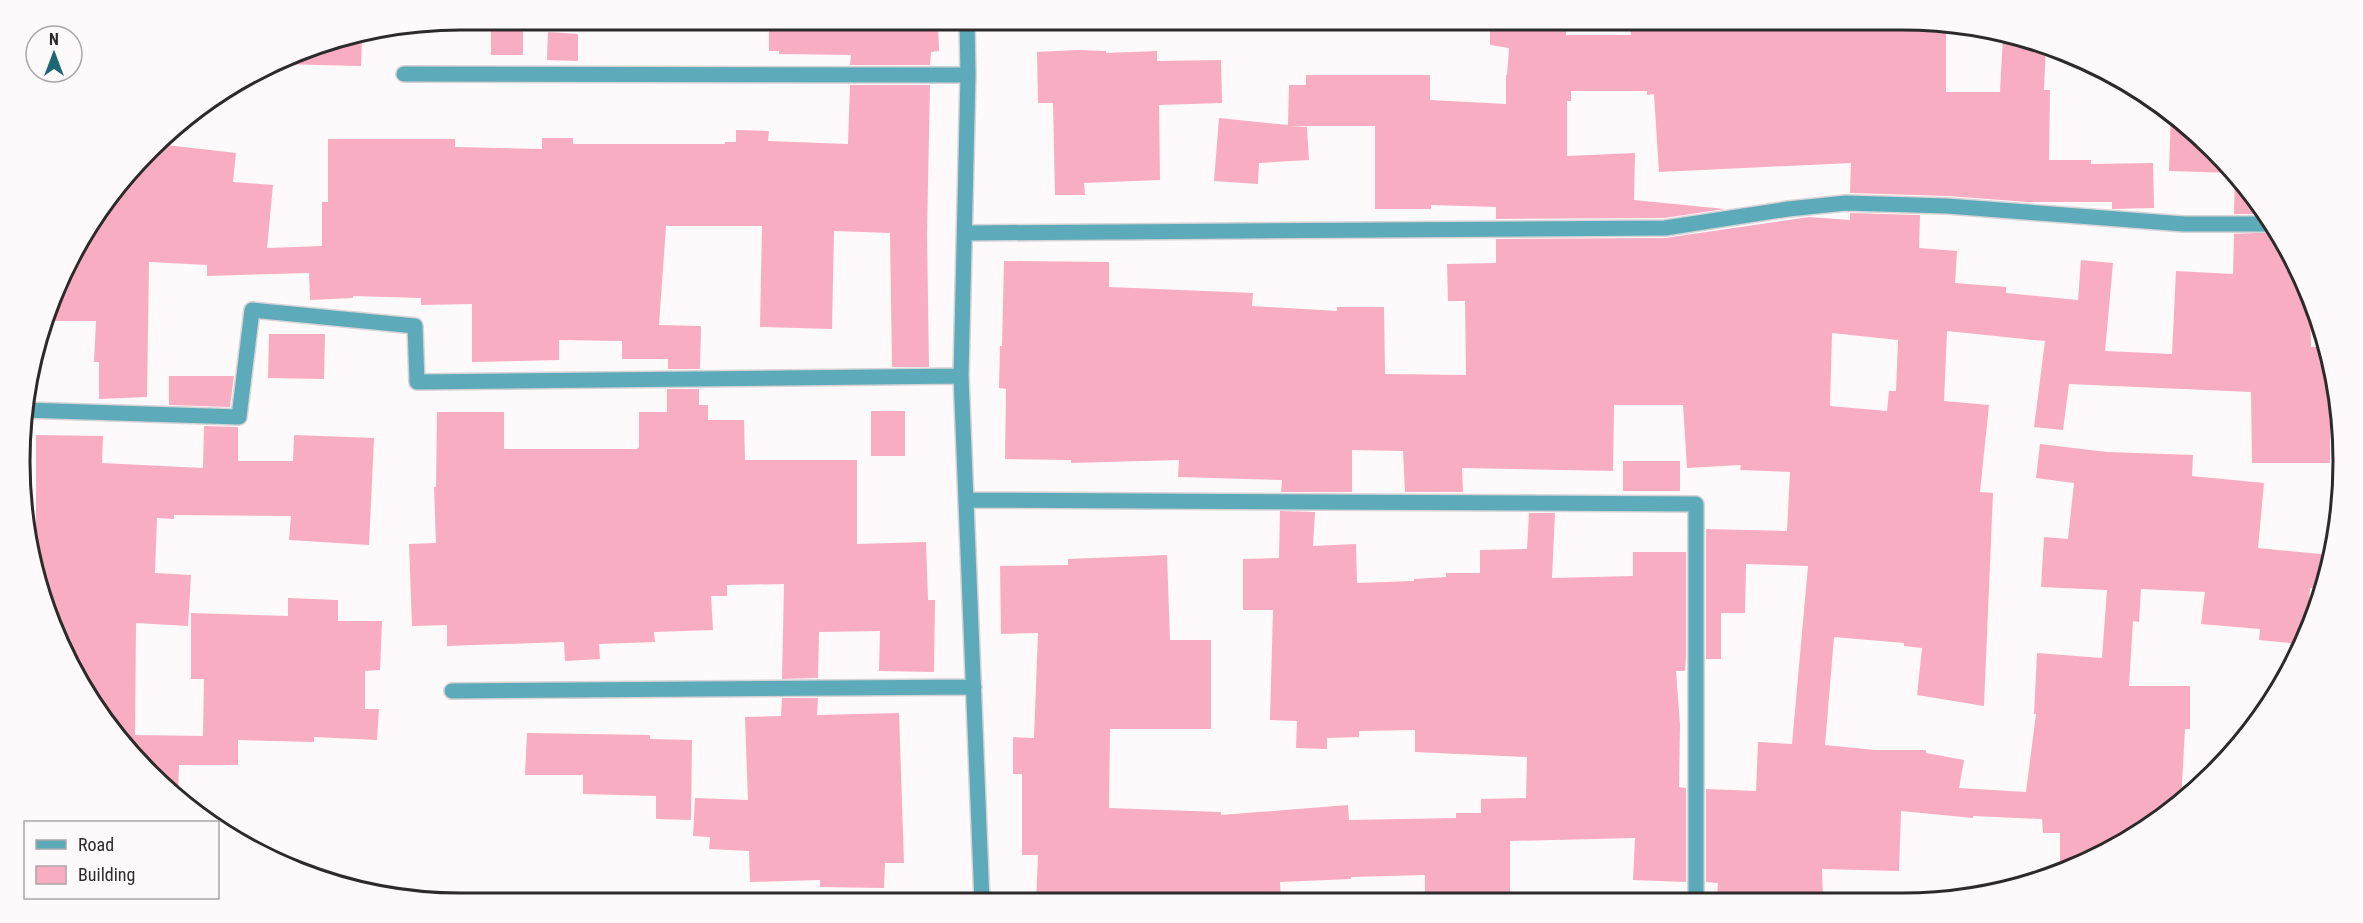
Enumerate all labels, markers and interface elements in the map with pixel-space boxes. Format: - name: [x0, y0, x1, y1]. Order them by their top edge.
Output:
- north arrow: [24, 24, 84, 84]
- text: N: [49, 30, 59, 49]
- legend: [24, 821, 219, 899]
- text: Road: [78, 834, 114, 855]
- text: Building: [78, 864, 135, 885]

